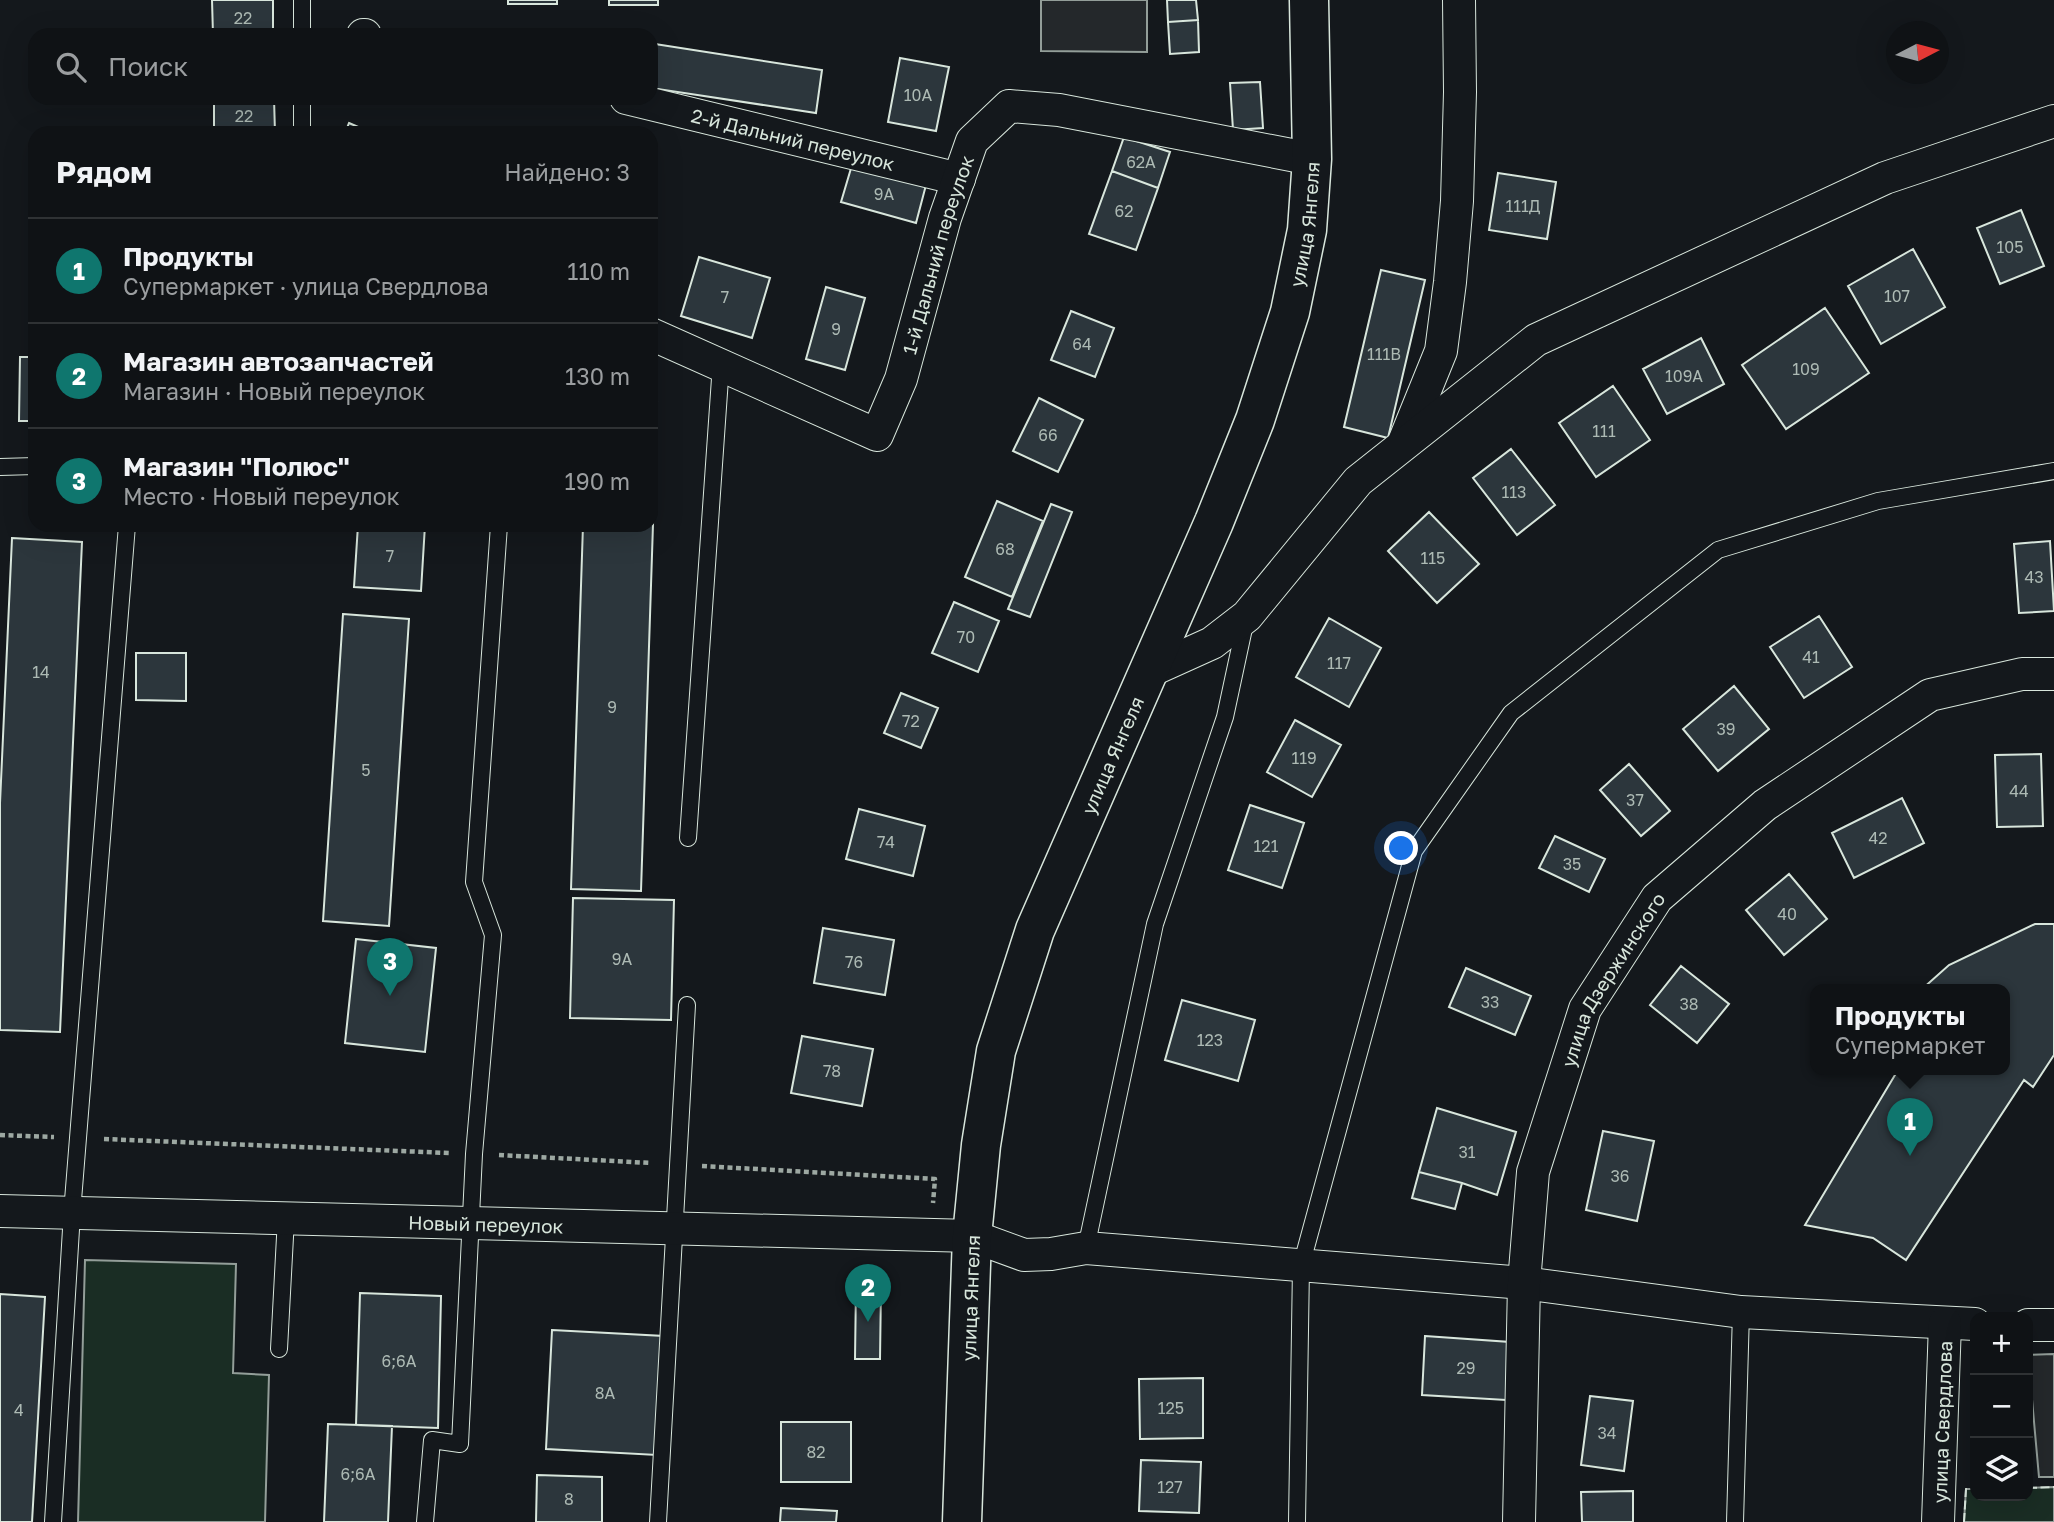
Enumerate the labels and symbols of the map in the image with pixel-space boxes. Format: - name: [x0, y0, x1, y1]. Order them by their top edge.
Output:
- house number: 22: [234, 8, 252, 28]
- north arrow: [1886, 21, 1949, 84]
- house number: 10А: [904, 85, 932, 105]
- street label: 2-й Дальний переулок: [689, 103, 897, 174]
- house number: 22: [235, 106, 253, 126]
- street label: 1-й Дальний переулок: [897, 152, 978, 357]
- house number: 62А: [1126, 152, 1156, 172]
- street label: улица Янгеля: [1284, 161, 1323, 289]
- house number: 9А: [874, 184, 894, 204]
- house number: 111Д: [1506, 196, 1541, 216]
- house number: 62: [1115, 201, 1133, 221]
- house number: 105: [1997, 237, 2023, 257]
- house number: 107: [1884, 286, 1910, 306]
- house number: 7: [721, 287, 729, 307]
- house number: 9: [831, 319, 841, 339]
- house number: 64: [1072, 334, 1092, 354]
- house number: 111В: [1367, 344, 1401, 364]
- house number: 109: [1792, 359, 1820, 379]
- house number: 109А: [1665, 366, 1703, 386]
- house number: 111: [1592, 421, 1616, 441]
- house number: 66: [1038, 425, 1058, 445]
- house number: 113: [1502, 482, 1526, 502]
- house number: 68: [995, 539, 1015, 559]
- house number: 7: [386, 546, 394, 566]
- house number: 115: [1421, 548, 1445, 568]
- house number: 43: [2024, 567, 2044, 587]
- house number: 70: [957, 627, 975, 647]
- house number: 41: [1802, 647, 1820, 667]
- house number: 117: [1327, 653, 1351, 673]
- house number: 14: [32, 662, 50, 682]
- street label: улица Янгеля: [1076, 693, 1148, 818]
- house number: 9: [607, 697, 617, 717]
- house number: 72: [902, 711, 920, 731]
- house number: 39: [1716, 719, 1736, 739]
- house number: 119: [1291, 748, 1317, 768]
- house number: 5: [361, 760, 371, 780]
- house number: 44: [2009, 781, 2029, 801]
- house number: 37: [1626, 790, 1644, 810]
- house number: 42: [1868, 828, 1888, 848]
- your location: [1384, 831, 1418, 865]
- house number: 74: [877, 832, 895, 852]
- house number: 121: [1254, 836, 1279, 856]
- house number: 35: [1563, 854, 1581, 874]
- street label: улица Дзержинского: [1556, 888, 1669, 1070]
- house number: 40: [1777, 904, 1797, 924]
- pin: 3: [367, 938, 413, 996]
- house number: 9А: [612, 949, 632, 969]
- house number: 76: [845, 952, 863, 972]
- house number: 33: [1481, 992, 1499, 1012]
- house number: 38: [1679, 994, 1699, 1014]
- house number: 123: [1197, 1030, 1223, 1050]
- house number: 78: [823, 1061, 841, 1081]
- pin: 1: [1887, 1098, 1933, 1156]
- house number: 31: [1458, 1142, 1476, 1162]
- house number: 36: [1610, 1166, 1630, 1186]
- street label: Новый переулок: [408, 1210, 564, 1237]
- street label: улица Янгеля: [956, 1235, 984, 1362]
- pin: 2: [845, 1264, 891, 1322]
- street label: улица Свердлова: [1927, 1340, 1956, 1504]
- house number: 6;6А: [382, 1351, 417, 1371]
- house number: 29: [1457, 1358, 1475, 1378]
- house number: 8А: [595, 1383, 616, 1403]
- house number: 125: [1158, 1398, 1184, 1418]
- house number: 4: [14, 1400, 24, 1420]
- house number: 34: [1597, 1423, 1617, 1443]
- house number: 82: [806, 1442, 826, 1462]
- house number: 6;6А: [341, 1464, 376, 1484]
- house number: 127: [1157, 1477, 1183, 1497]
- house number: 8: [564, 1489, 574, 1509]

